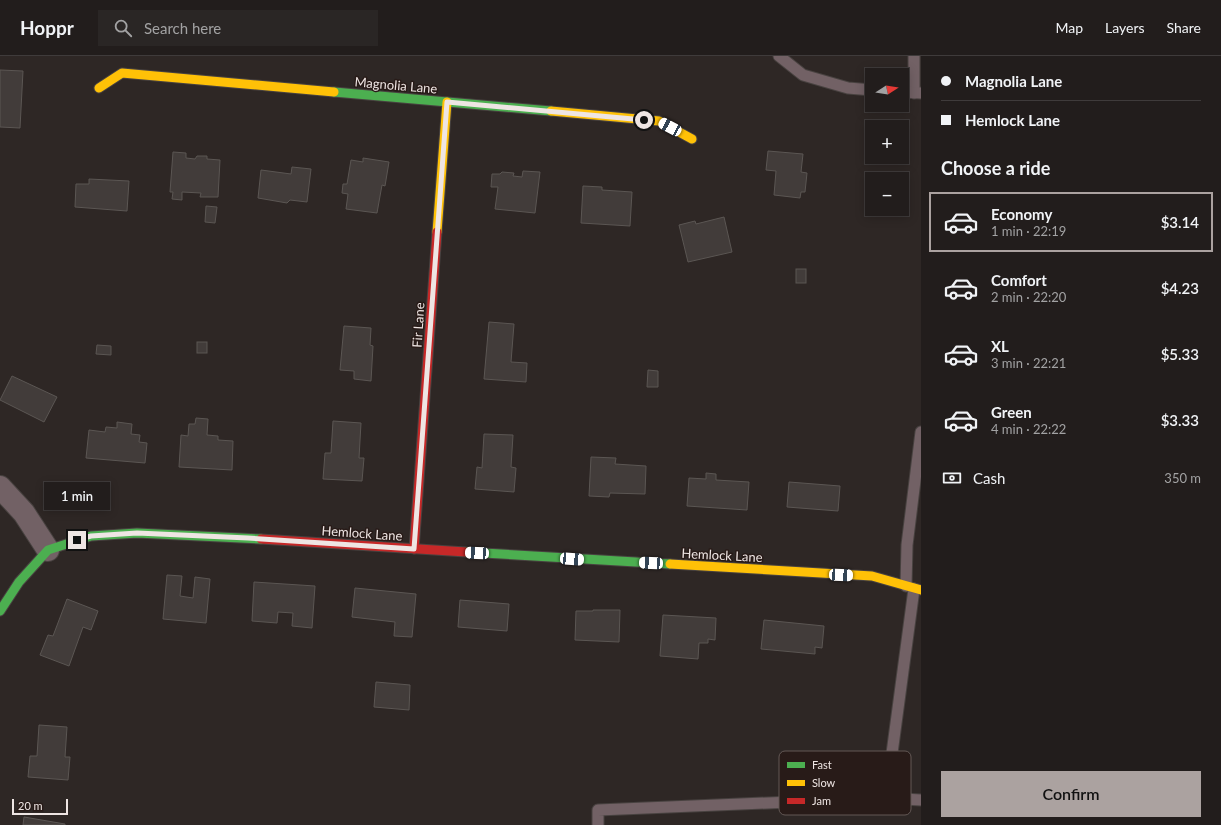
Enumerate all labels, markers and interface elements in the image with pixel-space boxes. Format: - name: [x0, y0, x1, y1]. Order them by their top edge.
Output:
- search box: [98, 10, 378, 46]
- text: Hoppr: [20, 16, 74, 39]
- icon: search: [112, 17, 134, 39]
- text: Search here: [144, 19, 221, 37]
- text: Map: [1055, 19, 1083, 36]
- text: Layers: [1105, 19, 1145, 36]
- text: Share: [1167, 19, 1201, 36]
- north arrow: [865, 68, 909, 112]
- map controls: [865, 68, 909, 216]
- text: Magnolia Lane: [965, 72, 1062, 90]
- street label: Magnolia Lane: [354, 73, 438, 97]
- route start: [635, 111, 653, 129]
- text: Hemlock Lane: [965, 111, 1060, 129]
- car: [657, 116, 683, 138]
- button: +: [865, 120, 909, 164]
- text: Choose a ride: [941, 157, 1050, 179]
- button: −: [865, 172, 909, 216]
- icon: car: [943, 204, 979, 240]
- text: Economy: [991, 205, 1052, 223]
- text: $3.14: [1161, 213, 1199, 231]
- text: 1 min · 22:19: [991, 223, 1066, 239]
- icon: car: [943, 270, 979, 306]
- text: Comfort: [991, 271, 1047, 289]
- text: $4.23: [1161, 279, 1199, 297]
- text: 2 min · 22:20: [991, 289, 1066, 305]
- street label: Fir Lane: [408, 302, 428, 348]
- icon: car: [943, 336, 979, 372]
- text: XL: [991, 337, 1009, 355]
- text: $5.33: [1161, 345, 1199, 363]
- text: 3 min · 22:21: [991, 355, 1066, 371]
- icon: car: [943, 402, 979, 438]
- text: Green: [991, 403, 1032, 421]
- text: $3.33: [1161, 411, 1199, 429]
- text: 4 min · 22:22: [991, 421, 1066, 437]
- icon: cash: [941, 467, 963, 489]
- text: Cash: [973, 469, 1005, 487]
- text: 350 m: [1164, 470, 1201, 486]
- callout: 1 min: [44, 482, 110, 510]
- text: 1 min: [61, 488, 93, 504]
- street label: Hemlock Lane: [321, 522, 403, 544]
- route end: [68, 531, 86, 549]
- street label: Hemlock Lane: [681, 545, 763, 565]
- car: [465, 546, 489, 560]
- car: [560, 552, 584, 566]
- car: [639, 556, 663, 570]
- car: [829, 568, 853, 582]
- legend: [779, 751, 911, 815]
- text: Fast: [812, 758, 832, 771]
- button: Confirm: [941, 771, 1201, 817]
- text: Slow: [812, 776, 836, 789]
- text: Jam: [812, 794, 831, 807]
- scale bar: [12, 797, 68, 816]
- text: 20 m: [18, 799, 43, 812]

